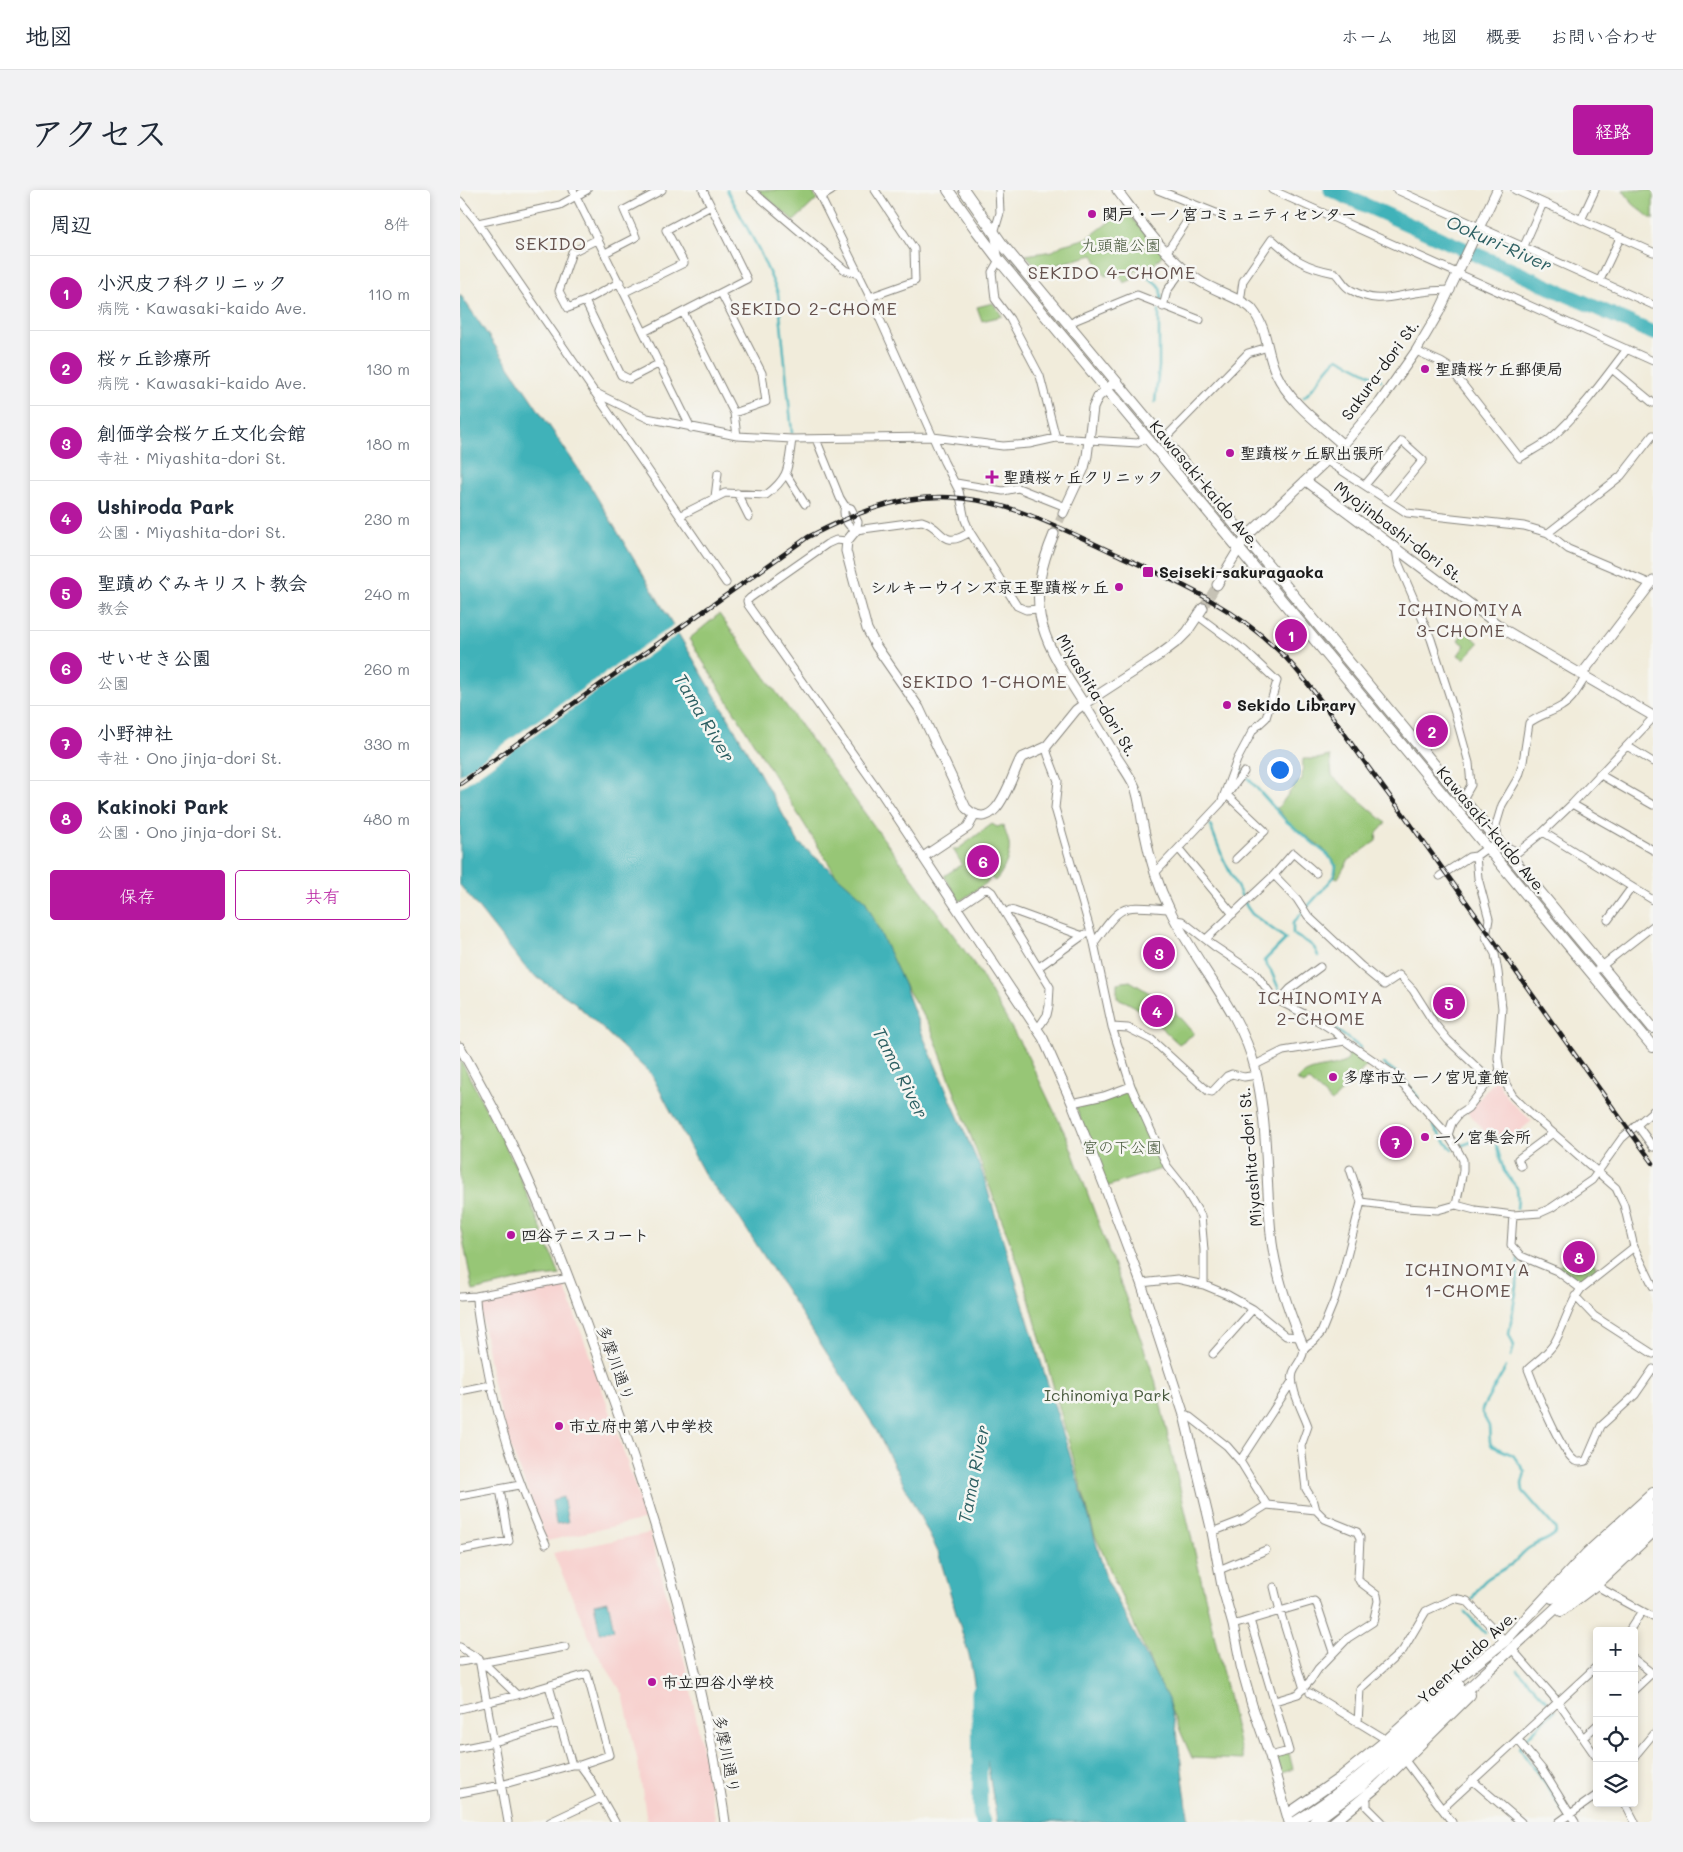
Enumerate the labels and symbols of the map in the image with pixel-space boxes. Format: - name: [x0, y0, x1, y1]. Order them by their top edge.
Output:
- place label: 関戸・一ノ宮コミュニティセンター: [1102, 203, 1357, 224]
- marker: 関戸・一ノ宮コミュニティセンター: [1086, 208, 1098, 220]
- water label: Ookuri-River: [1443, 209, 1556, 277]
- district label: SEKIDO: [515, 231, 587, 255]
- park label: 九頭龍公園: [1081, 234, 1161, 255]
- district label: SEKIDO 4-CHOME: [1028, 260, 1196, 284]
- district label: SEKIDO 2-CHOME: [730, 296, 898, 320]
- street label: Sakura-dori St.: [1336, 315, 1423, 424]
- place label: 聖蹟桜ケ丘郵便局: [1435, 358, 1563, 379]
- marker: 聖蹟桜ケ丘郵便局: [1419, 363, 1431, 375]
- street label: Kawasaki-kaido Ave.: [1146, 415, 1265, 552]
- place label: 聖蹟桜ヶ丘駅出張所: [1240, 442, 1384, 463]
- marker: 聖蹟桜ヶ丘駅出張所: [1224, 447, 1236, 459]
- place label: 聖蹟桜ヶ丘クリニック: [1003, 466, 1163, 487]
- marker: 聖蹟桜ヶ丘クリニック: [985, 470, 999, 484]
- street label: Myojinbashi-dori St.: [1330, 476, 1468, 587]
- place label: Seiseki-sakuragaoka: [1159, 561, 1324, 582]
- marker: Seiseki-sakuragaoka: [1141, 565, 1155, 579]
- place label: シルキーウインズ京王聖蹟桜ヶ丘: [870, 576, 1109, 597]
- marker: シルキーウインズ京王聖蹟桜ヶ丘: [1113, 581, 1125, 593]
- district label: ICHINOMIYA 3-CHOME: [1398, 597, 1524, 642]
- pin: 1: [1275, 616, 1307, 654]
- street label: Miyashita-dori St.: [1052, 629, 1142, 760]
- water label: Tama River: [669, 669, 741, 766]
- district label: SEKIDO 1-CHOME: [902, 669, 1068, 693]
- place label: Sekido Library: [1237, 694, 1357, 715]
- marker: Sekido Library: [1221, 699, 1233, 711]
- pin: 2: [1416, 712, 1448, 750]
- your location: [1267, 757, 1293, 783]
- street label: Kawasaki-kaido Ave.: [1433, 761, 1552, 898]
- pin: 6: [967, 842, 999, 880]
- pin: 3: [1143, 934, 1175, 972]
- pin: 5: [1433, 984, 1465, 1022]
- district label: ICHINOMIYA 2-CHOME: [1258, 985, 1384, 1030]
- pin: 4: [1141, 992, 1173, 1030]
- water label: Tama River: [868, 1023, 934, 1122]
- place label: 多摩市立 一ノ宮児童館: [1343, 1066, 1509, 1087]
- marker: 多摩市立 一ノ宮児童館: [1327, 1071, 1339, 1083]
- street label: Miyashita-dori St.: [1233, 1086, 1266, 1228]
- pin: 7: [1380, 1123, 1412, 1161]
- place label: 一ノ宮集会所: [1435, 1126, 1531, 1147]
- marker: 一ノ宮集会所: [1419, 1131, 1431, 1143]
- park label: 宮の下公園: [1082, 1136, 1162, 1157]
- place label: 四谷テニスコート: [521, 1224, 649, 1245]
- marker: 四谷テニスコート: [505, 1229, 517, 1241]
- pin: 8: [1563, 1238, 1595, 1276]
- district label: ICHINOMIYA 1-CHOME: [1405, 1257, 1531, 1302]
- street label: 多摩川通り: [593, 1322, 640, 1404]
- park label: Ichinomiya Park: [1044, 1384, 1170, 1405]
- place label: 市立府中第八中学校: [569, 1415, 713, 1436]
- marker: 市立府中第八中学校: [553, 1420, 565, 1432]
- water label: Tama River: [952, 1423, 994, 1525]
- street label: Yaen-Kaido Ave.: [1413, 1605, 1521, 1708]
- place label: 市立四谷小学校: [662, 1671, 774, 1692]
- marker: 市立四谷小学校: [646, 1676, 658, 1688]
- street label: 多摩川通り: [710, 1713, 745, 1795]

